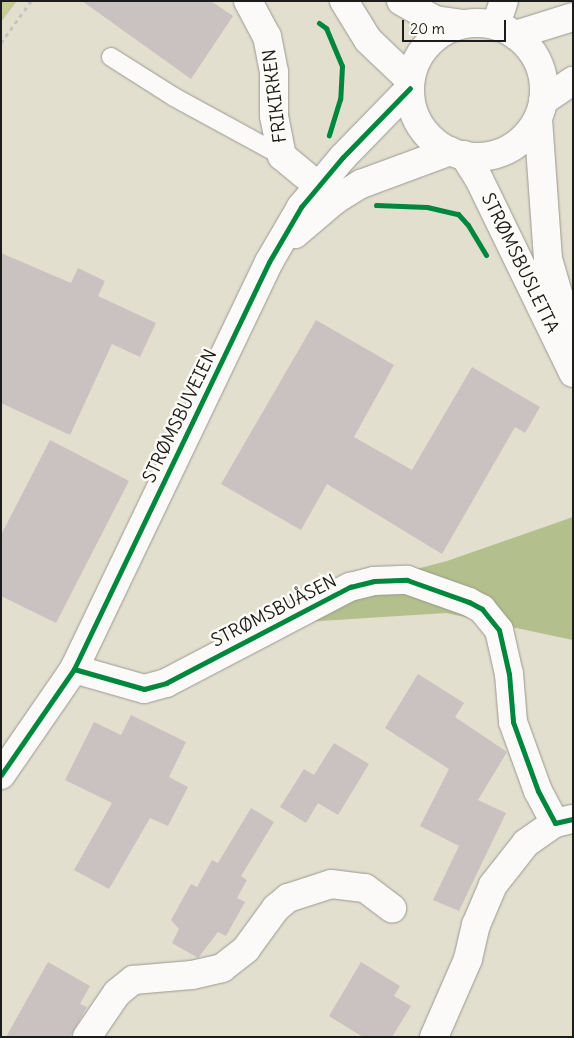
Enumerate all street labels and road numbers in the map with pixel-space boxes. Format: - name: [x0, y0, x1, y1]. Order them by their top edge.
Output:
- street label: FRIKIRKEN: [259, 48, 291, 144]
- street label: STRØMSBUSLETTA: [477, 189, 563, 337]
- street label: STRØMSBUVEIEN: [138, 346, 222, 486]
- street label: STRØMSBUÅSEN: [208, 570, 340, 652]

